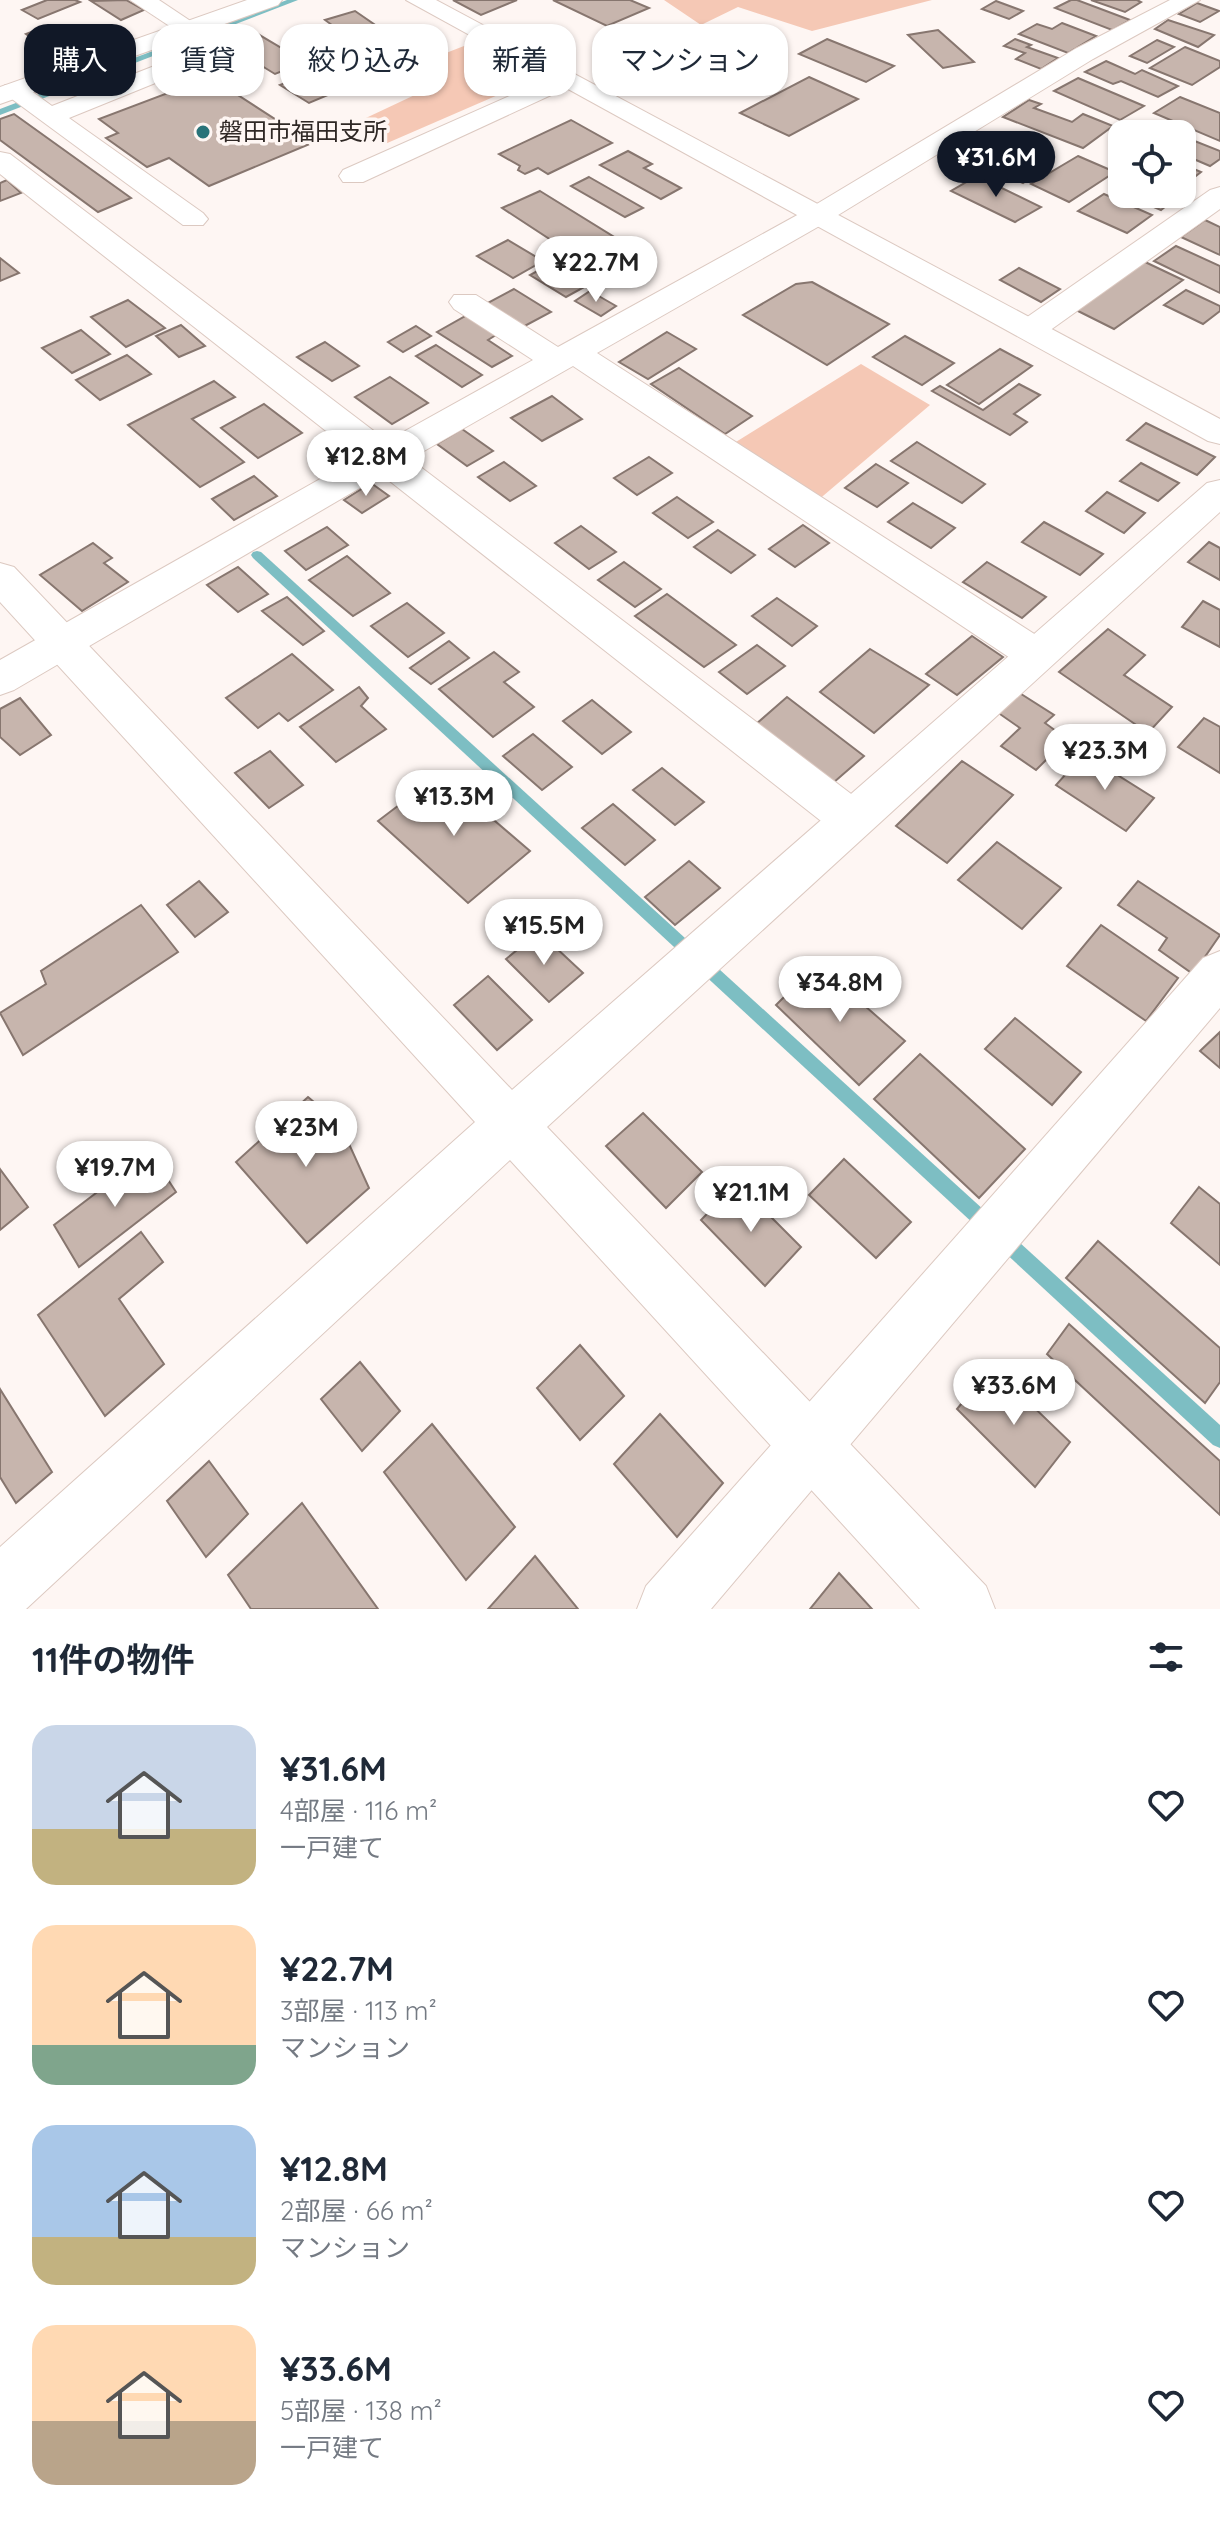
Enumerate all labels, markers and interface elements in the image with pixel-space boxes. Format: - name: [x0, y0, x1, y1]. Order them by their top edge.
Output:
- chip: 購入: [24, 24, 136, 96]
- chip: 賃貸: [152, 24, 264, 96]
- chip: 絞り込み: [280, 24, 448, 96]
- chip: 新着: [464, 24, 576, 96]
- chip: マンション: [592, 24, 788, 96]
- place label: 磐田市福田支所: [219, 116, 387, 146]
- map controls: [1108, 120, 1196, 208]
- button: locate: [1108, 120, 1196, 208]
- marker: 磐田市福田支所: [194, 123, 212, 141]
- pin: ¥31.6M: [931, 131, 1061, 199]
- text: ¥31.6M: [955, 140, 1037, 173]
- pin: ¥22.7M: [531, 236, 661, 304]
- text: ¥22.7M: [552, 245, 640, 278]
- pin: ¥12.8M: [301, 430, 431, 498]
- text: ¥12.8M: [325, 439, 407, 472]
- pin: ¥23.3M: [1040, 724, 1170, 792]
- text: ¥23.3M: [1062, 733, 1148, 766]
- pin: ¥13.3M: [389, 770, 519, 838]
- text: ¥13.3M: [413, 779, 495, 812]
- pin: ¥15.5M: [479, 899, 609, 967]
- text: ¥15.5M: [503, 908, 585, 941]
- pin: ¥34.8M: [775, 956, 905, 1024]
- text: ¥34.8M: [797, 965, 883, 998]
- pin: ¥23M: [259, 1101, 353, 1169]
- text: ¥23M: [273, 1110, 339, 1143]
- pin: ¥19.7M: [50, 1141, 180, 1209]
- text: ¥19.7M: [74, 1150, 156, 1183]
- pin: ¥21.1M: [686, 1166, 816, 1234]
- text: ¥21.1M: [713, 1175, 790, 1208]
- pin: ¥33.6M: [949, 1359, 1079, 1427]
- text: ¥33.6M: [971, 1368, 1057, 1401]
- icon: filters: [1144, 1635, 1188, 1679]
- text: 11件の物件: [32, 1638, 194, 1681]
- text: ¥31.6M: [280, 1747, 387, 1790]
- icon: home: [96, 1757, 192, 1853]
- icon: heart: [1144, 1783, 1188, 1827]
- text: 4部屋 · 116 m²: [280, 1794, 437, 1827]
- text: 一戸建て: [280, 1831, 384, 1864]
- text: ¥22.7M: [280, 1947, 394, 1990]
- icon: home: [96, 1957, 192, 2053]
- icon: heart: [1144, 1983, 1188, 2027]
- text: 3部屋 · 113 m²: [280, 1994, 437, 2027]
- text: マンション: [280, 2031, 410, 2064]
- text: ¥12.8M: [280, 2147, 388, 2190]
- icon: home: [96, 2157, 192, 2253]
- icon: heart: [1144, 2183, 1188, 2227]
- text: 2部屋 · 66 m²: [280, 2194, 433, 2227]
- text: マンション: [280, 2231, 410, 2264]
- text: ¥33.6M: [280, 2347, 392, 2390]
- icon: home: [96, 2357, 192, 2453]
- icon: heart: [1144, 2383, 1188, 2427]
- text: 5部屋 · 138 m²: [280, 2394, 442, 2427]
- text: 一戸建て: [280, 2431, 384, 2464]

